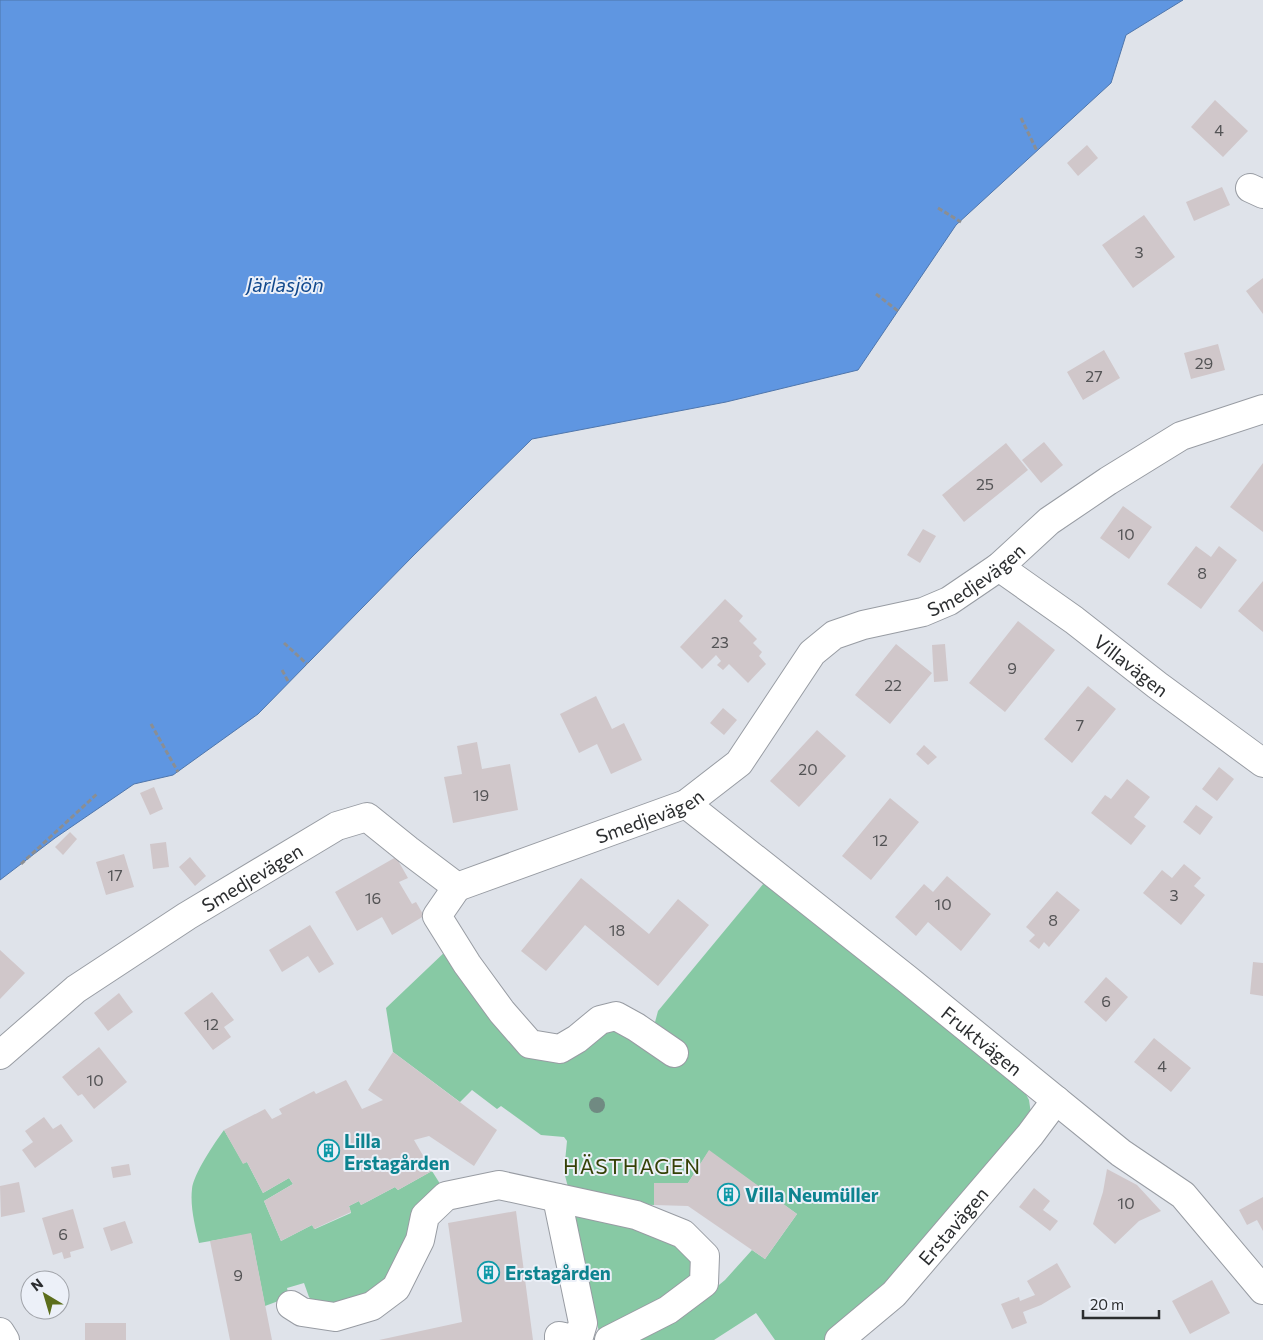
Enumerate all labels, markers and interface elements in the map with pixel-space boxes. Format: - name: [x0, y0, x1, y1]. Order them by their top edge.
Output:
- house number: 4: [1214, 120, 1224, 139]
- house number: 3: [1134, 242, 1144, 261]
- water label: Järlasjön: [244, 272, 324, 296]
- house number: 29: [1195, 353, 1213, 372]
- house number: 27: [1085, 366, 1103, 385]
- house number: 25: [976, 474, 994, 493]
- house number: 10: [1117, 524, 1135, 543]
- street label: Smedjevägen: [923, 538, 1029, 621]
- house number: 8: [1197, 563, 1207, 582]
- street label: Villavägen: [1090, 629, 1173, 701]
- house number: 23: [711, 632, 729, 651]
- house number: 9: [1007, 658, 1017, 677]
- house number: 22: [884, 675, 902, 694]
- house number: 7: [1076, 715, 1084, 734]
- house number: 20: [798, 759, 818, 778]
- street label: Smedjevägen: [592, 784, 708, 847]
- house number: 19: [473, 785, 489, 804]
- house number: 12: [872, 830, 888, 849]
- street label: Smedjevägen: [197, 838, 306, 916]
- house number: 17: [107, 865, 123, 884]
- house number: 3: [1169, 885, 1179, 904]
- house number: 16: [365, 888, 381, 907]
- house number: 10: [934, 894, 952, 913]
- house number: 8: [1048, 910, 1058, 929]
- house number: 18: [609, 920, 625, 939]
- house number: 6: [1101, 991, 1111, 1010]
- street label: Fruktvägen: [937, 1001, 1027, 1080]
- house number: 12: [203, 1014, 219, 1033]
- house number: 4: [1157, 1056, 1167, 1075]
- house number: 10: [86, 1070, 104, 1089]
- place label: Lilla Erstagården: [344, 1129, 450, 1174]
- building icon: Lilla Erstagården: [316, 1139, 340, 1163]
- district label: HÄSTHAGEN: [563, 1153, 701, 1178]
- building icon: Villa Neumüller: [717, 1182, 741, 1206]
- street label: Erstavägen: [913, 1182, 992, 1269]
- place label: Villa Neumüller: [745, 1183, 879, 1206]
- house number: 10: [1117, 1193, 1135, 1212]
- house number: 6: [58, 1224, 68, 1243]
- building icon: Erstagården: [477, 1260, 501, 1284]
- place label: Erstagården: [505, 1261, 611, 1284]
- house number: 9: [233, 1265, 243, 1284]
- north arrow: [20, 1270, 70, 1320]
- text: N: [27, 1274, 46, 1294]
- scale bar: [1083, 1288, 1159, 1320]
- text: 20 m: [1090, 1295, 1124, 1313]

